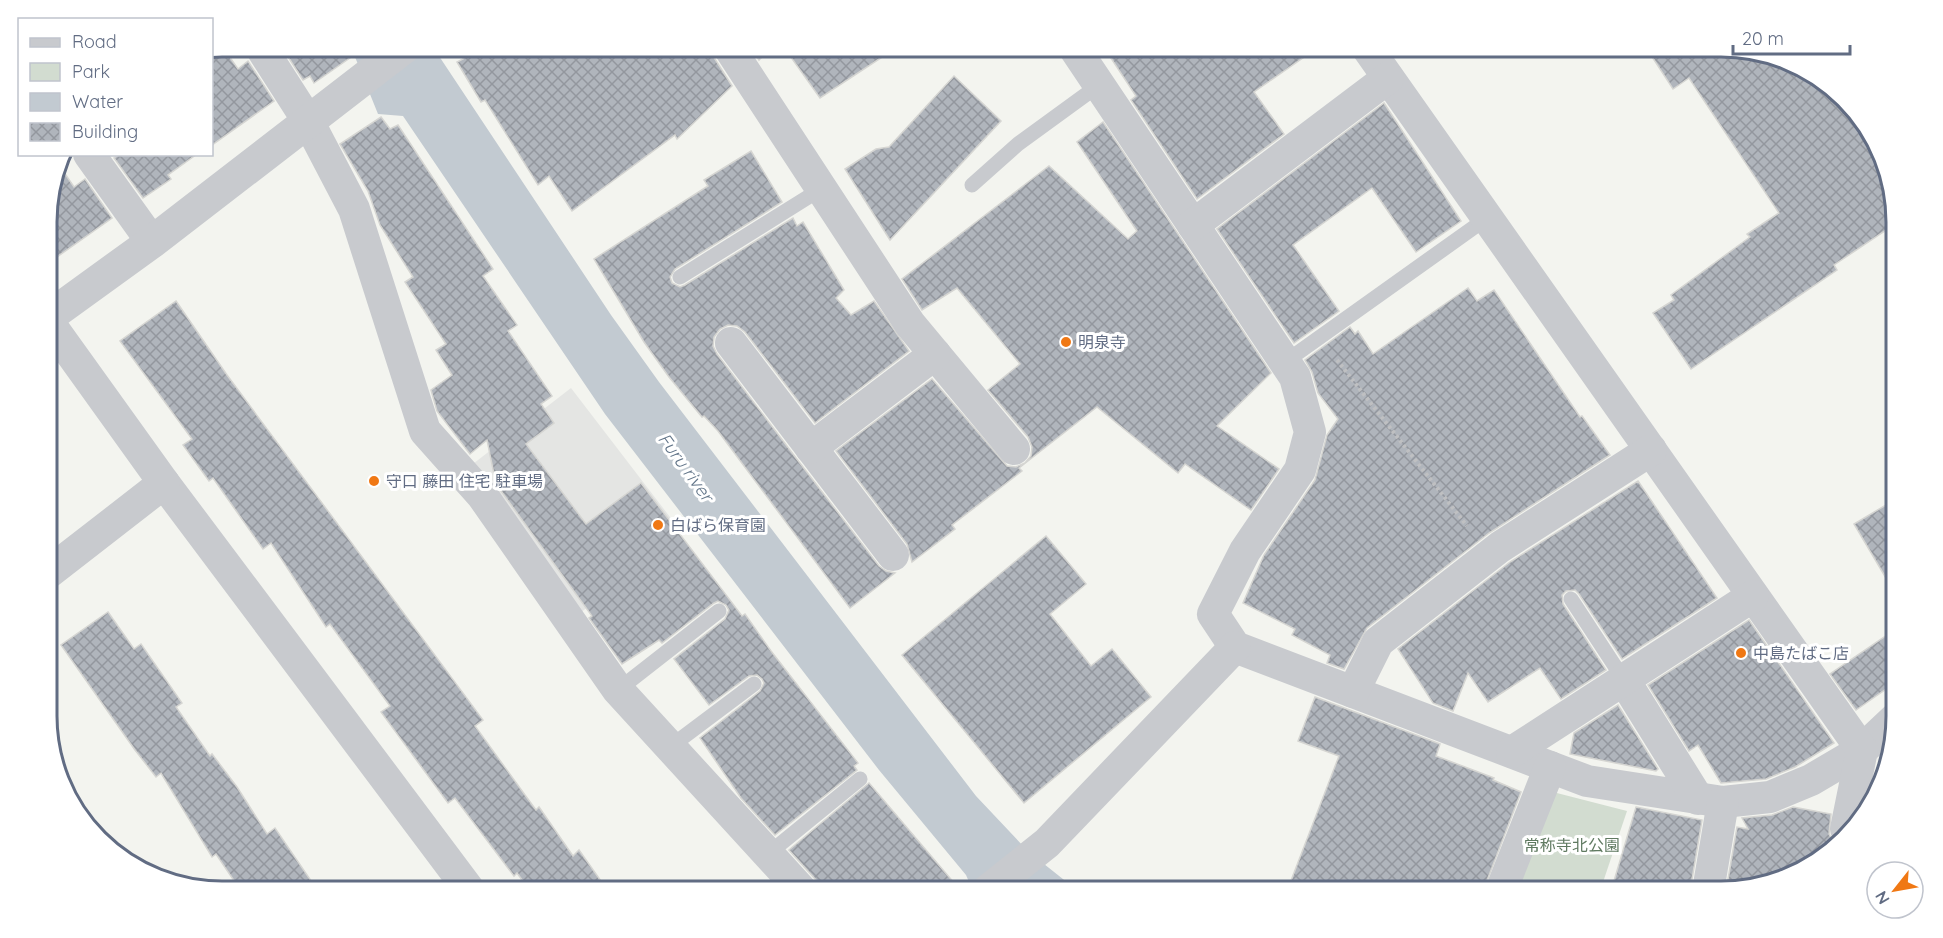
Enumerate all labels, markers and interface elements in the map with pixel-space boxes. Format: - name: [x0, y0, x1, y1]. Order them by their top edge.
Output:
- legend: [18, 18, 213, 156]
- scale bar: [1733, 18, 1850, 56]
- text: 20 m: [1742, 27, 1784, 50]
- text: Road: [72, 30, 117, 53]
- text: Park: [72, 60, 110, 83]
- text: Water: [72, 90, 123, 113]
- text: Building: [72, 120, 138, 143]
- place label: 明泉寺: [1078, 332, 1126, 352]
- marker: 明泉寺: [1059, 335, 1073, 349]
- water label: Furu river: [653, 428, 720, 508]
- place label: 守口 藤田 住宅 駐車場: [386, 471, 543, 491]
- marker: 守口 藤田 住宅 駐車場: [367, 474, 381, 488]
- place label: 白ばら保育園: [670, 515, 766, 535]
- marker: 白ばら保育園: [651, 518, 665, 532]
- place label: 中島たばこ店: [1753, 643, 1849, 663]
- marker: 中島たばこ店: [1734, 646, 1748, 660]
- park label: 常称寺北公園: [1524, 835, 1620, 855]
- north arrow: [1865, 860, 1925, 920]
- text: N: [1871, 888, 1894, 908]

